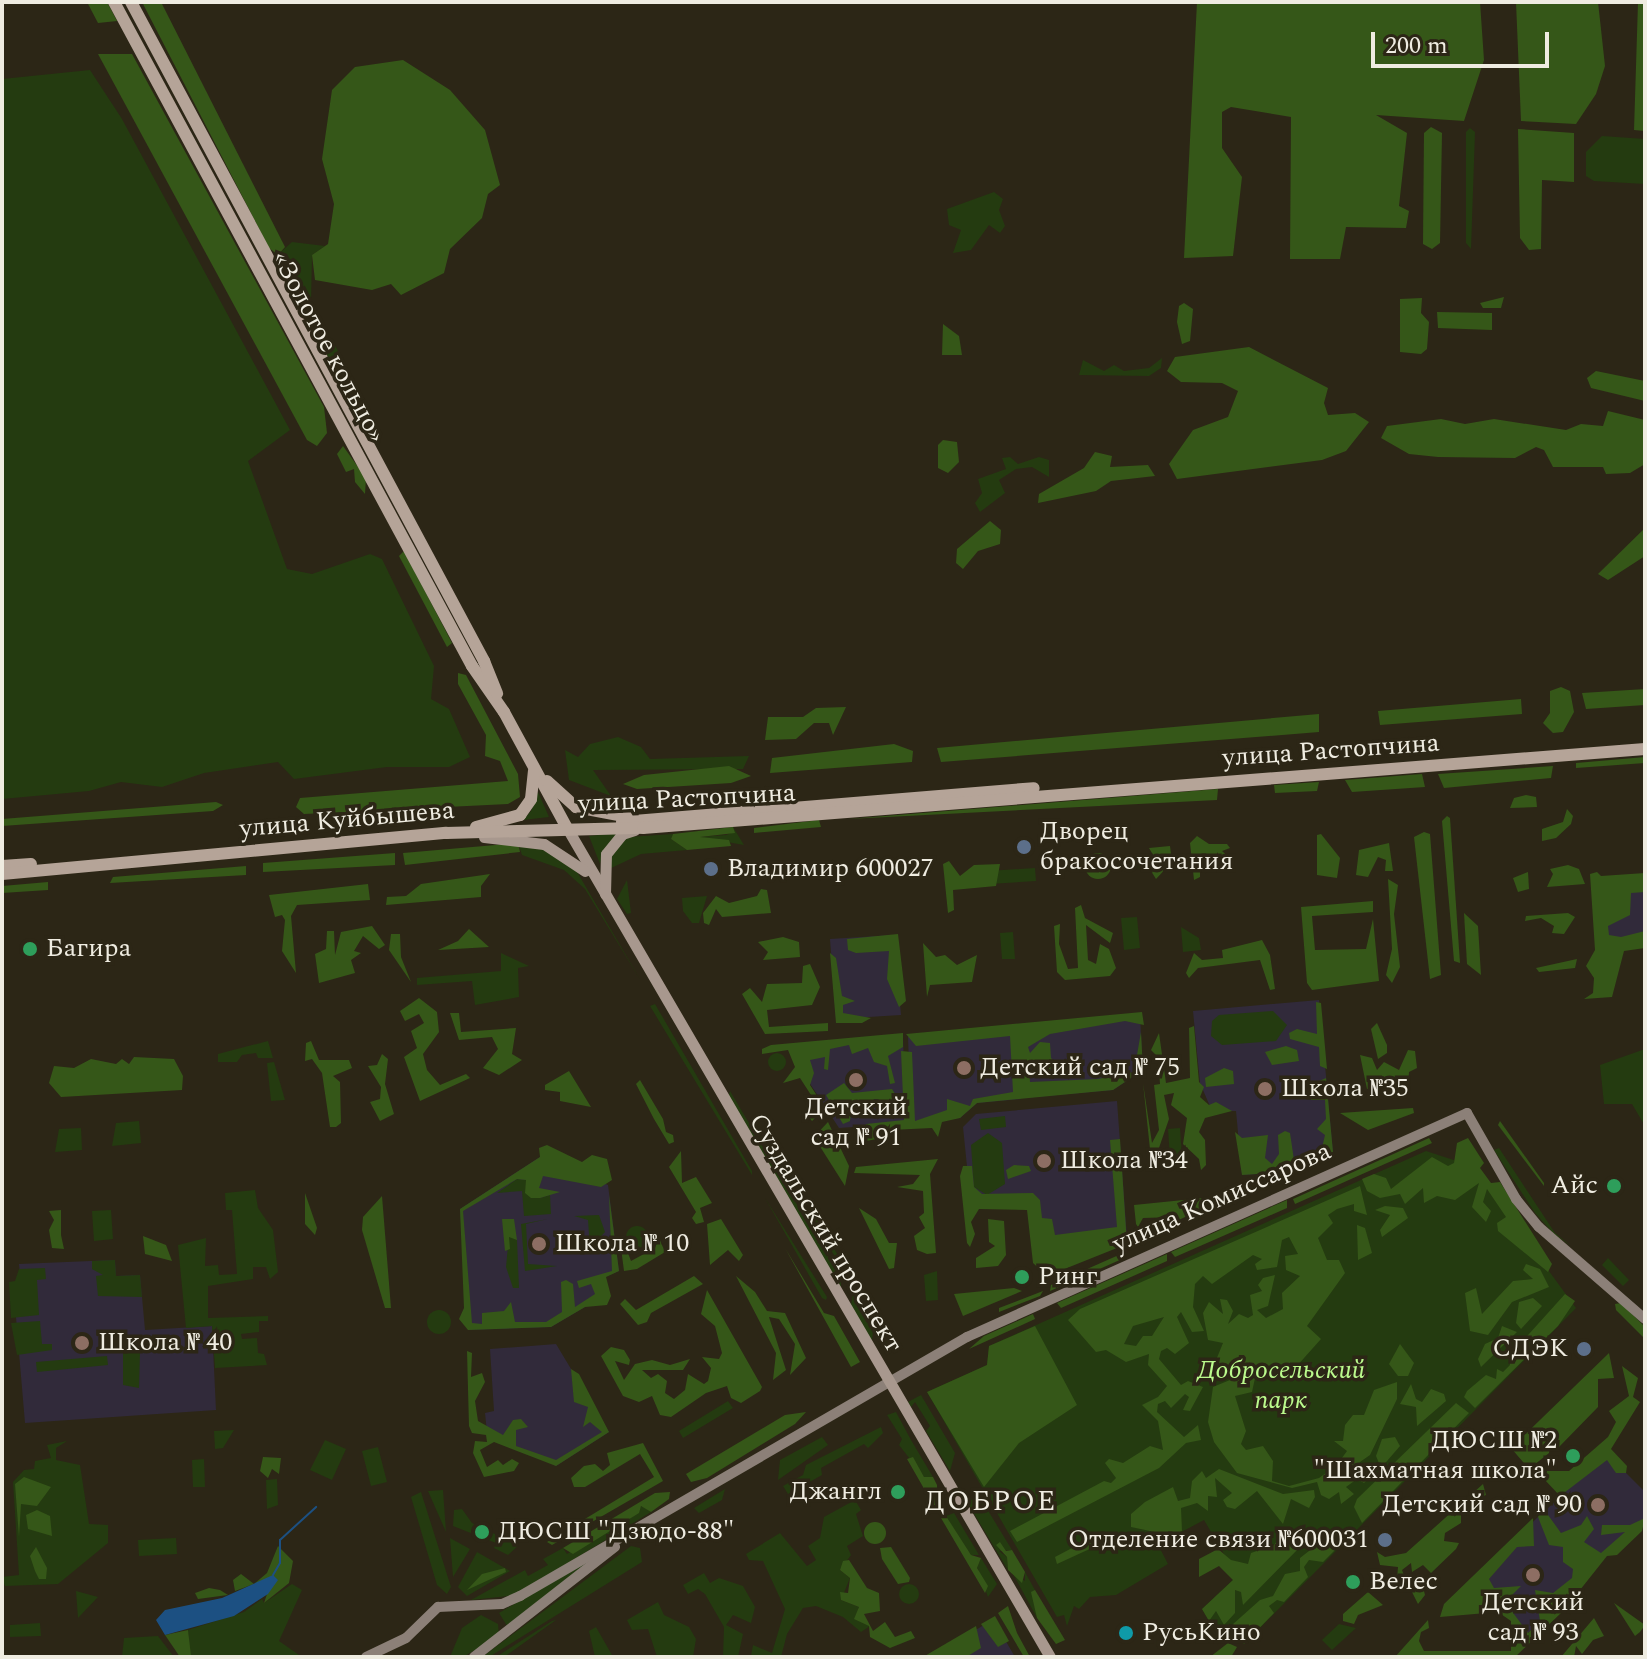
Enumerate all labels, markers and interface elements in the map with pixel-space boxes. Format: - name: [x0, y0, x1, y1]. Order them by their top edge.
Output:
- scale bar: [1375, 16, 1553, 66]
- text: 200 m: [1385, 28, 1448, 64]
- street label: «Золотое кольцо»: [264, 246, 392, 448]
- street label: улица Растопчина: [1221, 728, 1441, 774]
- street label: улица Растопчина: [578, 778, 796, 820]
- street label: улица Куйбышева: [238, 795, 456, 845]
- place label: Дворец бракосочетания: [1040, 816, 1233, 878]
- marker: Дворец бракосочетания: [1015, 838, 1033, 856]
- place label: Владимир 600027: [727, 853, 933, 885]
- marker: Владимир 600027: [702, 860, 720, 878]
- place label: Багира: [46, 933, 131, 965]
- marker: Багира: [21, 940, 39, 958]
- place label: Детский сад № 75: [980, 1052, 1180, 1084]
- marker: Детский сад № 75: [955, 1059, 973, 1077]
- marker: Детский сад № 91: [847, 1071, 865, 1089]
- place label: Школа №35: [1281, 1073, 1409, 1105]
- marker: Школа №35: [1256, 1080, 1274, 1098]
- place label: Детский сад № 91: [805, 1092, 907, 1154]
- street label: Суздальский проспект: [741, 1108, 909, 1358]
- street label: улица Комиссарова: [1108, 1136, 1336, 1260]
- place label: Школа №34: [1060, 1145, 1188, 1177]
- marker: Школа №34: [1035, 1152, 1053, 1170]
- place label: Айс: [1550, 1170, 1598, 1202]
- marker: Айс: [1605, 1177, 1623, 1195]
- place label: Школа № 10: [555, 1228, 689, 1260]
- marker: Школа № 10: [530, 1235, 548, 1253]
- place label: Ринг: [1038, 1261, 1097, 1293]
- marker: Ринг: [1013, 1268, 1031, 1286]
- place label: Школа № 40: [98, 1327, 232, 1359]
- place label: СДЭК: [1492, 1333, 1568, 1365]
- marker: Школа № 40: [73, 1334, 91, 1352]
- marker: СДЭК: [1575, 1340, 1593, 1358]
- park label: Добросельский парк: [1197, 1355, 1365, 1416]
- place label: ДЮСШ №2 "Шахматная школа": [1313, 1425, 1557, 1486]
- marker: ДЮСШ №2 "Шахматная школа": [1564, 1447, 1582, 1465]
- place label: Джангл: [789, 1476, 882, 1508]
- marker: Джангл: [889, 1483, 907, 1501]
- district label: ДОБРОЕ: [925, 1485, 1057, 1519]
- place label: Детский сад № 90: [1382, 1489, 1582, 1521]
- marker: Детский сад № 90: [1589, 1496, 1607, 1514]
- place label: ДЮСШ "Дзюдо-88": [498, 1516, 734, 1548]
- marker: ДЮСШ "Дзюдо-88": [473, 1523, 491, 1541]
- place label: Отделение связи №600031: [1068, 1524, 1369, 1556]
- marker: Отделение связи №600031: [1376, 1531, 1394, 1549]
- place label: Велес: [1369, 1566, 1438, 1598]
- marker: Детский сад № 93: [1524, 1566, 1542, 1584]
- marker: Велес: [1344, 1573, 1362, 1591]
- place label: Детский сад № 93: [1482, 1587, 1584, 1648]
- place label: РусьКино: [1142, 1617, 1261, 1649]
- marker: РусьКино: [1117, 1624, 1135, 1642]

